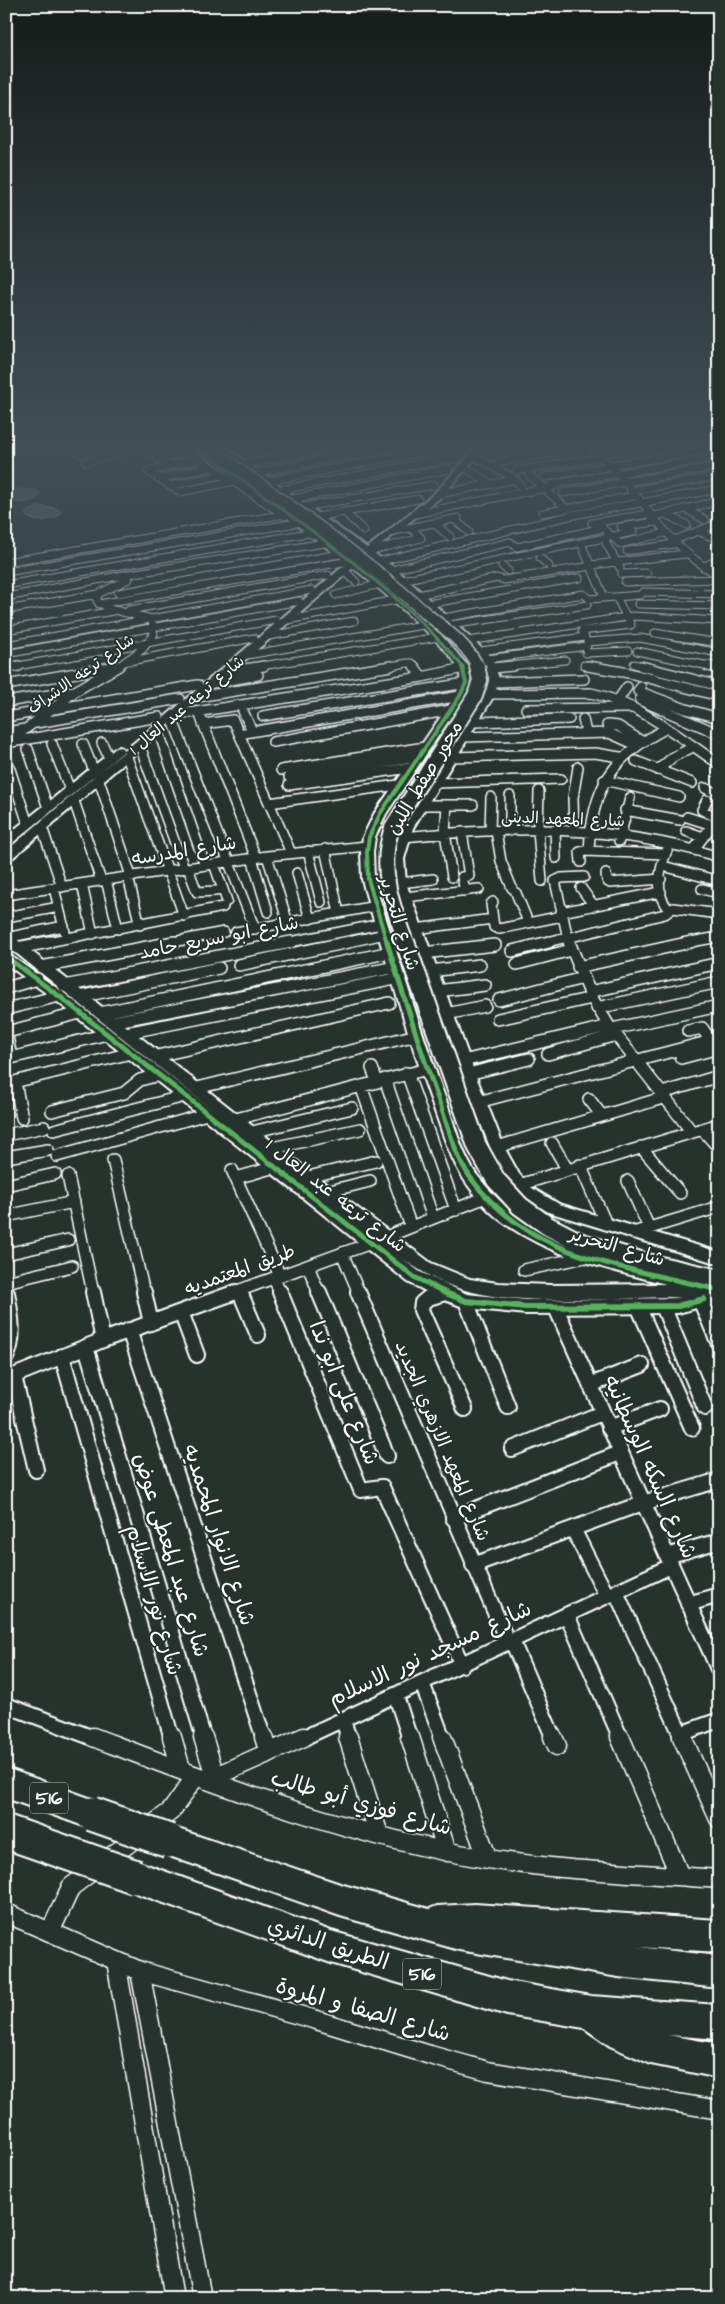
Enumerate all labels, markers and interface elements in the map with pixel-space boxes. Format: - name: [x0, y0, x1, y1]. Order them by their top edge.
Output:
- street label: شارع ترعه الاشراف: [23, 629, 139, 719]
- street label: شارع ترعه عبد العال 1: [125, 650, 249, 760]
- street label: محور صفط اللبن: [380, 716, 470, 840]
- street label: شارع المعهد الدينى: [501, 806, 625, 832]
- street label: شارع المدرسه: [130, 829, 238, 873]
- street label: شارع التحرير: [371, 870, 426, 974]
- street label: شارع ابو سريع حامد: [137, 909, 301, 967]
- street label: شارع ترعه عبد العال 1: [260, 1133, 412, 1259]
- street label: شارع التحرير: [564, 1220, 668, 1273]
- street label: طريق المعتمديه: [181, 1237, 299, 1303]
- street label: شارع على ابو ندا: [301, 1316, 387, 1470]
- street label: شارع المعهد الازهري الجديد: [388, 1337, 496, 1545]
- street label: شارع السكه الوسطانيه: [596, 1370, 704, 1564]
- street label: شارع الانوار المحمديه: [175, 1440, 263, 1630]
- street label: شارع عبد المعطى عوض: [125, 1449, 217, 1661]
- street label: شارع نور الاسلام: [118, 1521, 190, 1679]
- street label: شارع مسجد نور الاسلام: [323, 1593, 537, 1715]
- street label: شارع فوزي أبو طالب: [267, 1762, 455, 1844]
- road number: 516: [30, 1782, 68, 1814]
- street label: الطريق الدائري: [263, 1910, 393, 1978]
- road number: 516: [403, 1958, 441, 1990]
- street label: شارع الصفا و المروة: [272, 1970, 454, 2050]

